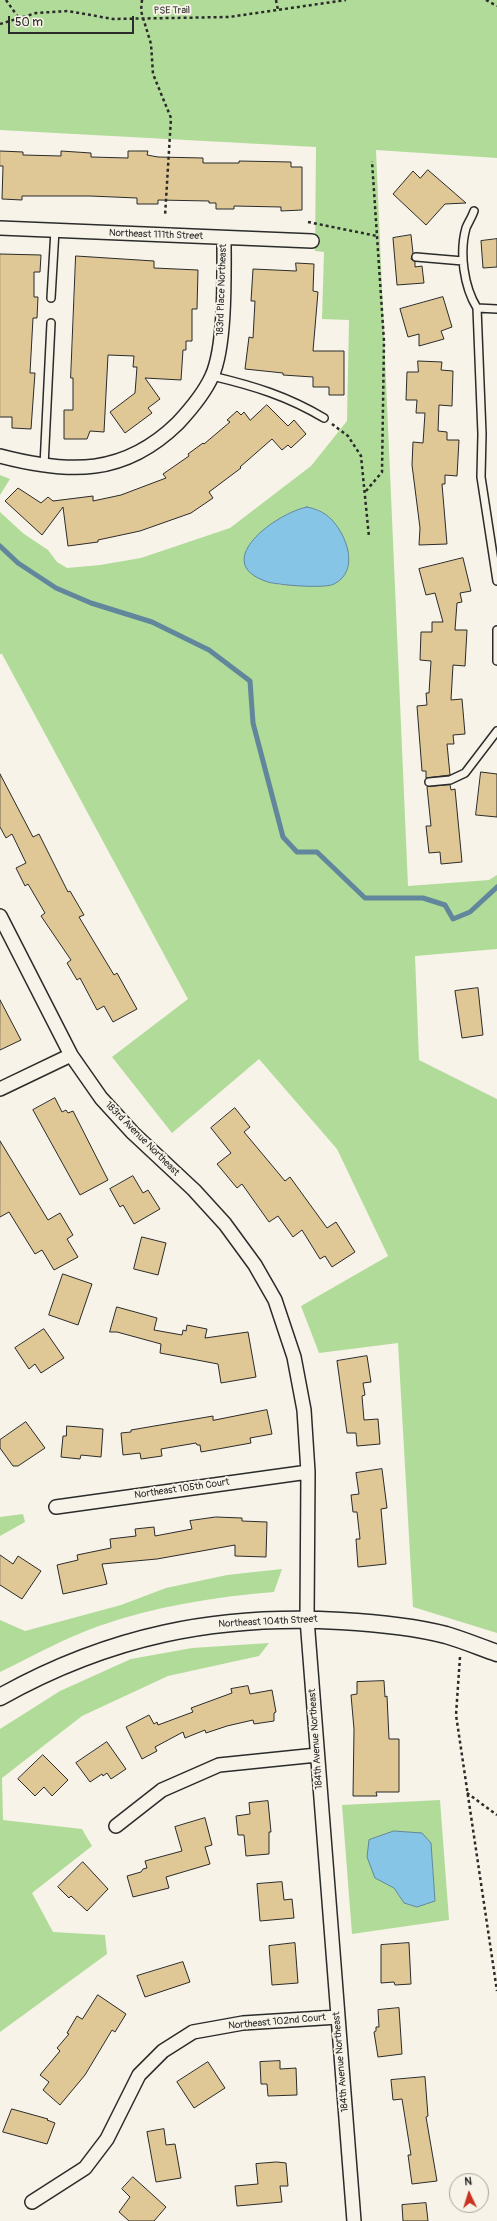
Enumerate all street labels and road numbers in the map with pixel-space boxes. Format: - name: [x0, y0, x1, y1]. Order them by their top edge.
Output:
- street label: PSE Trail: [154, 5, 190, 17]
- street label: Northeast 111th Street: [109, 227, 203, 243]
- street label: 183rd Place Northeast: [214, 244, 230, 336]
- street label: 183rd Avenue Northeast: [102, 1099, 182, 1179]
- street label: Northeast 105th Court: [134, 1476, 230, 1502]
- street label: Northeast 104th Street: [218, 1613, 318, 1631]
- street label: 184th Avenue Northeast: [306, 1688, 326, 1790]
- street label: 184th Avenue Northeast: [331, 2011, 351, 2113]
- street label: Northeast 102nd Court: [228, 2012, 326, 2032]

